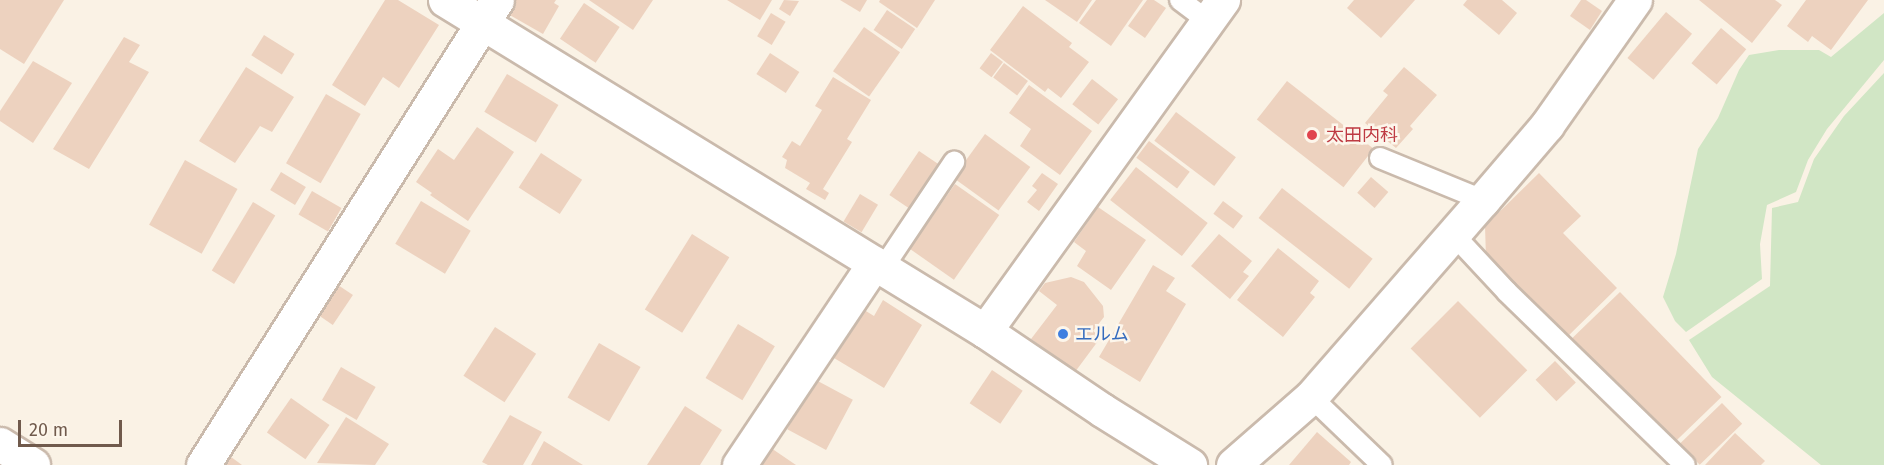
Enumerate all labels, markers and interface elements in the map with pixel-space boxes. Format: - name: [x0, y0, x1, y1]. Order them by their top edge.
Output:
- place label: 太田内科: [1326, 124, 1398, 146]
- marker: 太田内科: [1303, 126, 1321, 144]
- place label: エルム: [1075, 323, 1129, 345]
- marker: エルム: [1056, 327, 1070, 341]
- scale bar: [21, 408, 124, 446]
- text: 20 m: [29, 419, 68, 441]

